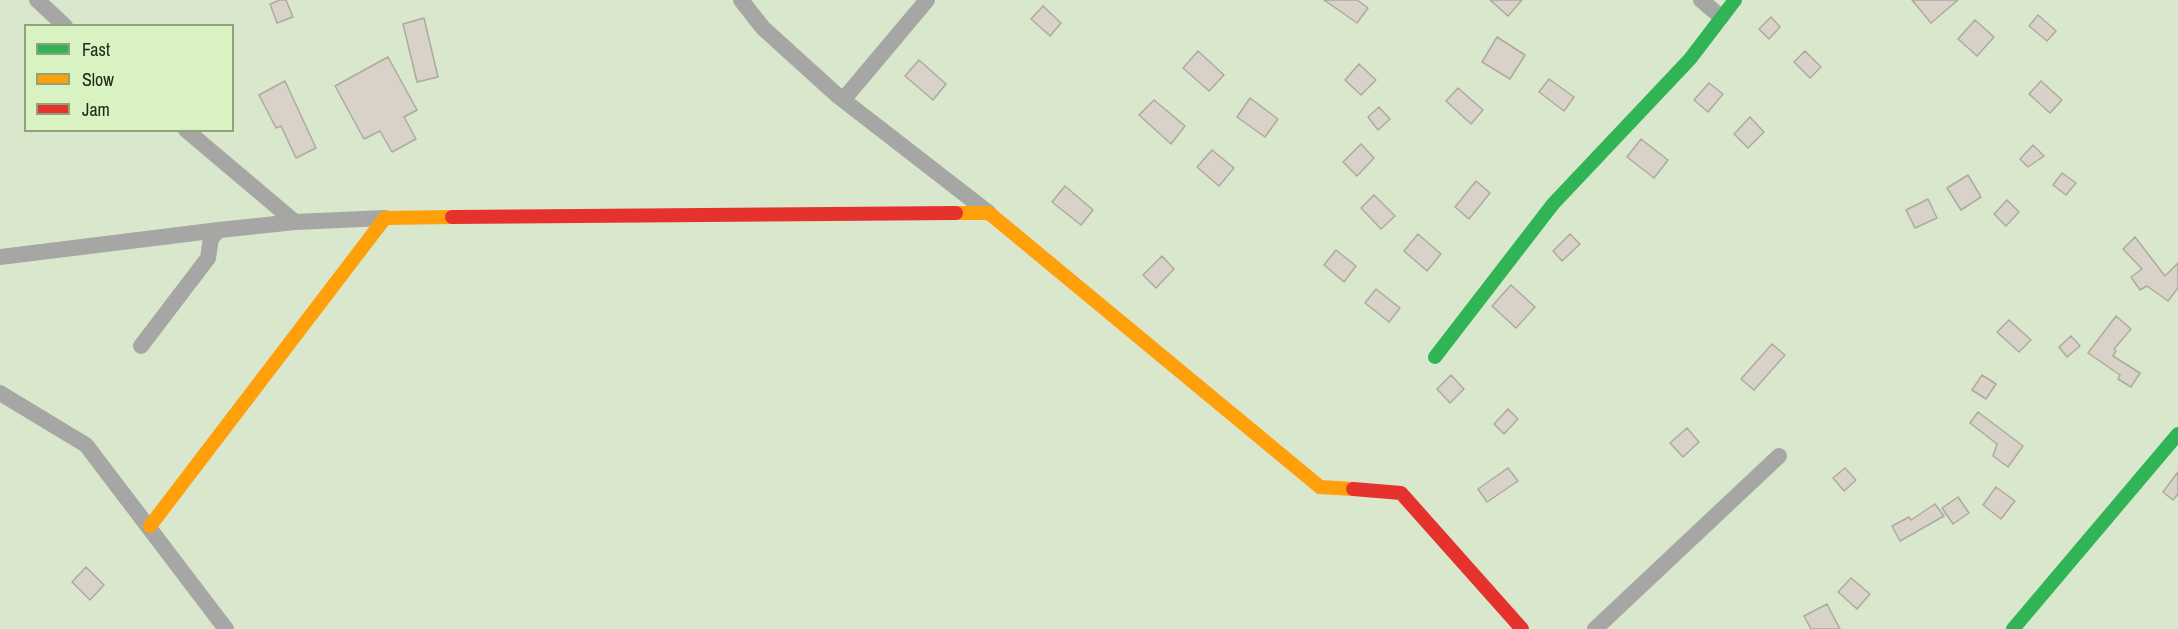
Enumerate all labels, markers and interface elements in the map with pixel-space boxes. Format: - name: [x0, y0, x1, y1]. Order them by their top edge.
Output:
- legend: [24, 24, 234, 132]
- text: Fast: [82, 37, 110, 62]
- text: Slow: [82, 67, 114, 92]
- text: Jam: [82, 97, 110, 122]

